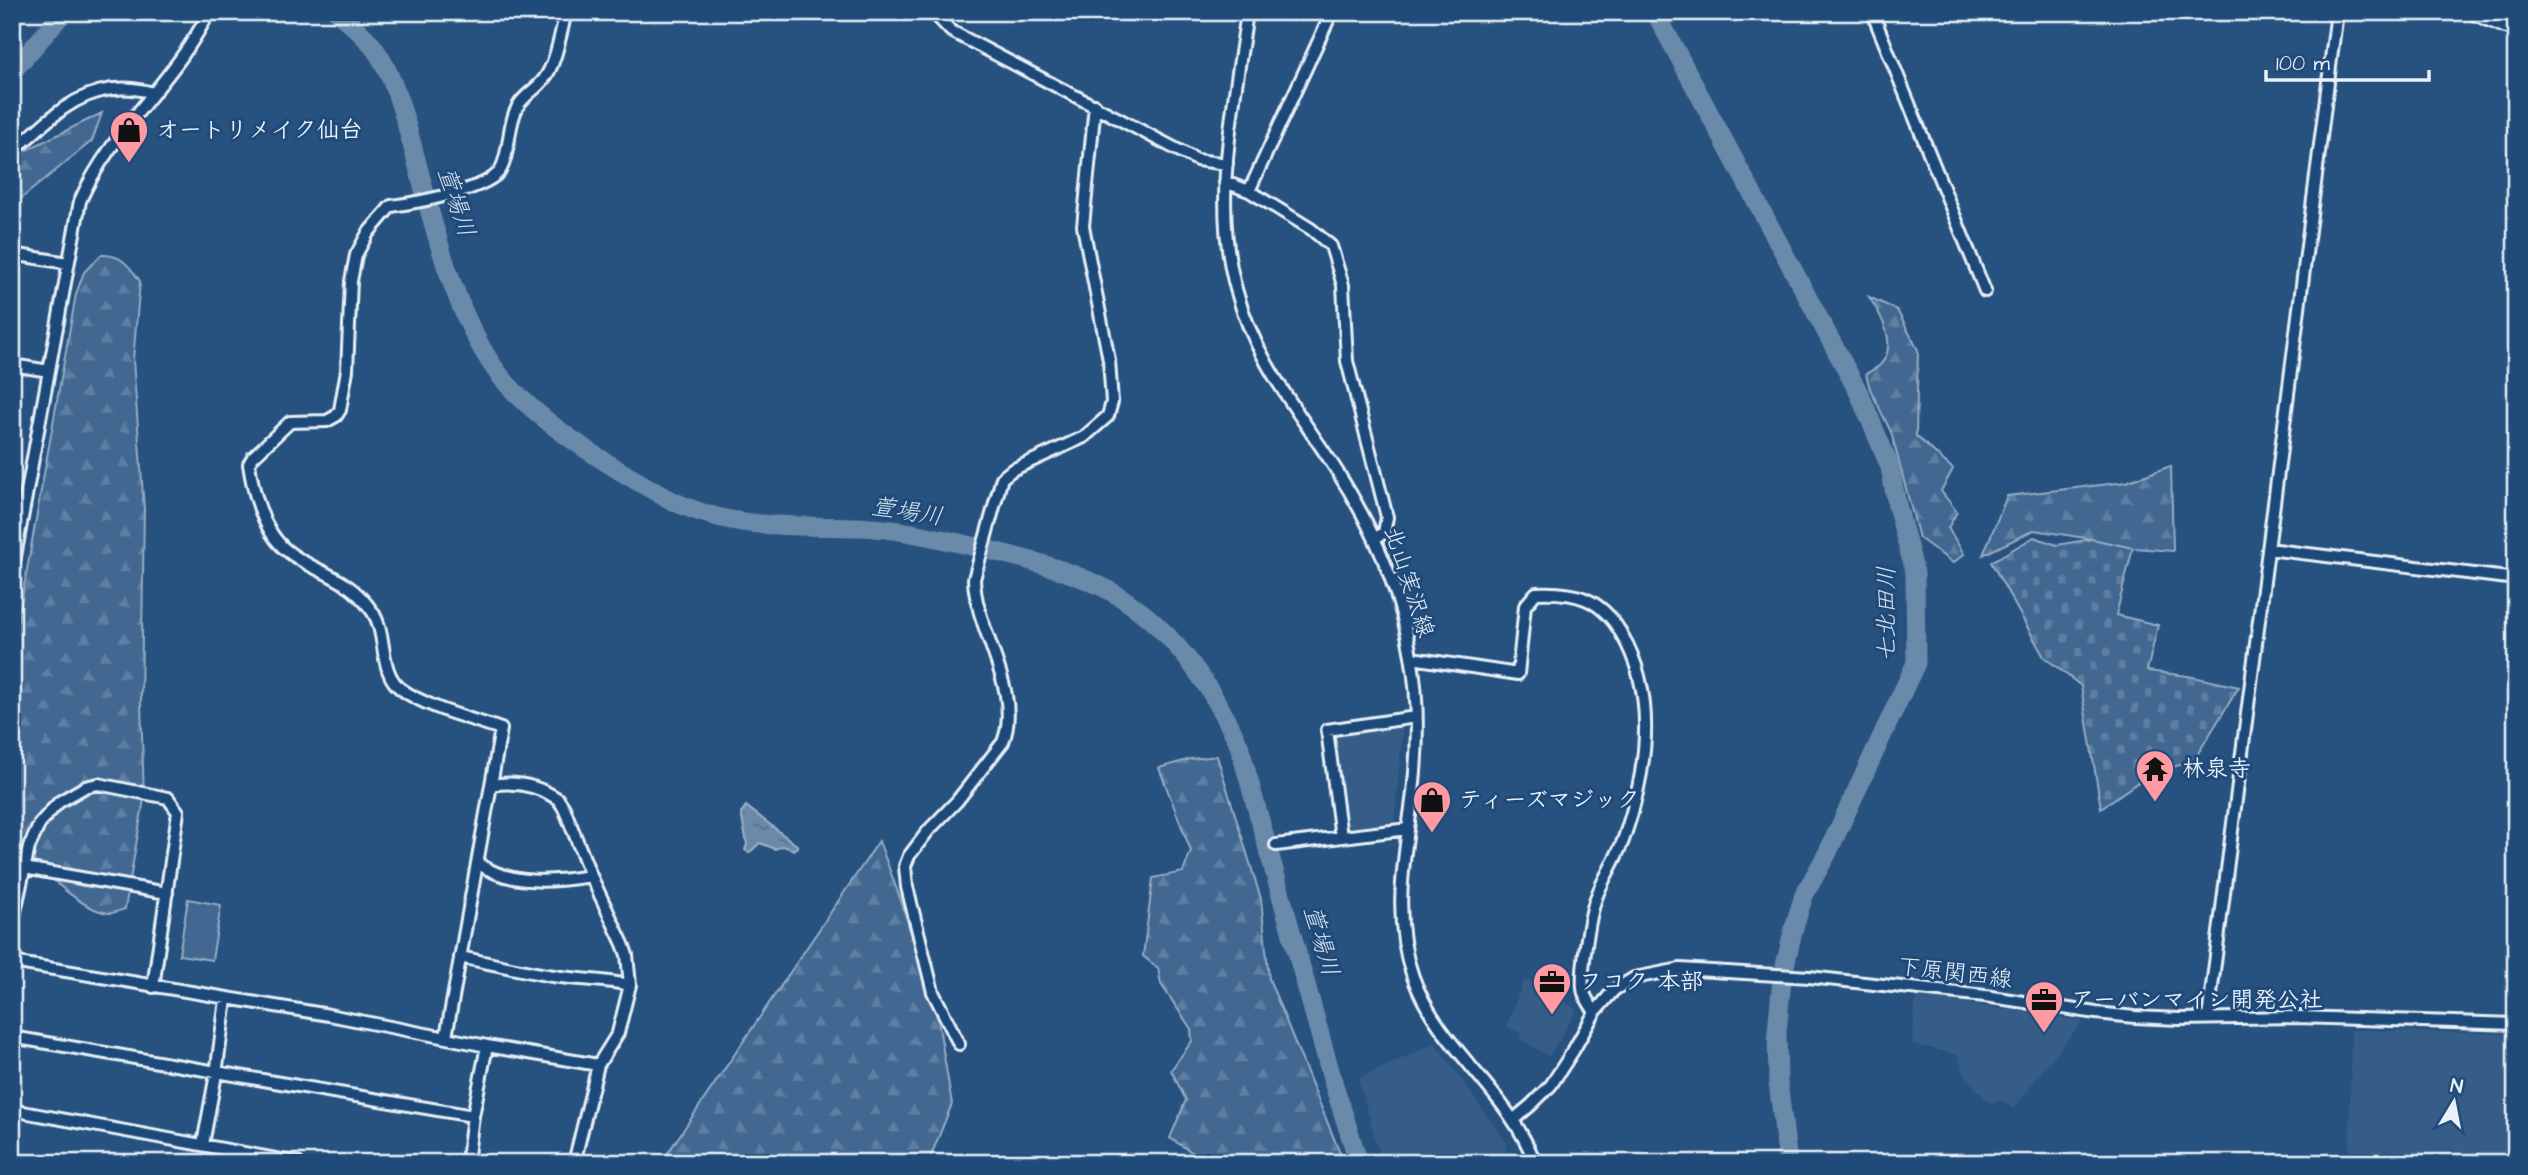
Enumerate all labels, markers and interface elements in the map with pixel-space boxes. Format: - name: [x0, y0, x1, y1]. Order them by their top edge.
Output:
- scale bar: [2266, 38, 2428, 82]
- text: 100 m: [2276, 49, 2331, 78]
- shop icon: オートリメイク仙台: [108, 109, 150, 164]
- place label: オートリメイク仙台: [156, 114, 363, 146]
- water label: 萱場川: [429, 163, 483, 241]
- water label: 萱場川: [869, 490, 945, 534]
- street label: 北山実沢線: [1376, 522, 1442, 642]
- water label: 七北田川: [1870, 566, 1904, 662]
- temple icon: 林泉寺: [2134, 748, 2176, 803]
- place label: 林泉寺: [2182, 753, 2251, 785]
- shop icon: ティーズマジック: [1411, 779, 1453, 834]
- place label: ティーズマジック: [1459, 784, 1640, 816]
- water label: 萱場川: [1295, 902, 1347, 980]
- street label: 下原関西線: [1896, 950, 2014, 996]
- office icon: フコク 本部: [1531, 961, 1573, 1016]
- place label: フコク 本部: [1579, 966, 1703, 998]
- office icon: アーバンマイン開発公社: [2023, 979, 2065, 1034]
- place label: アーバンマイン開発公社: [2071, 984, 2323, 1016]
- north arrow: [2420, 1066, 2490, 1136]
- text: N: [2448, 1072, 2465, 1101]

